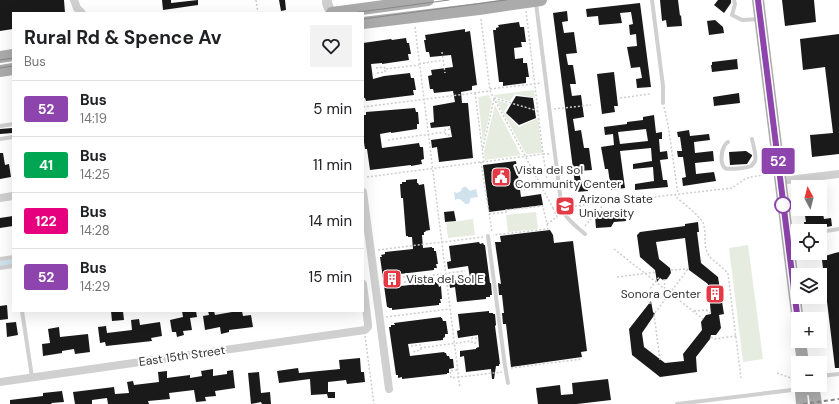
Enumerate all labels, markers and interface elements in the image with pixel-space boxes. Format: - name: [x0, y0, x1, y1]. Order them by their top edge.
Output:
- text: Rural Rd & Spence Av: [24, 25, 221, 50]
- button: heart: [310, 25, 352, 67]
- text: Bus: [24, 53, 46, 70]
- text: Bus: [80, 90, 107, 110]
- text: 5 min: [313, 99, 352, 119]
- text: 52: [38, 100, 54, 118]
- text: 14:19: [80, 110, 107, 127]
- text: Bus: [80, 146, 107, 166]
- line badge: 52: [760, 148, 796, 174]
- text: 52: [770, 152, 786, 170]
- text: 11 min: [313, 155, 352, 175]
- text: 41: [39, 156, 53, 174]
- place label: Vista del Sol Community Center: [515, 162, 622, 192]
- text: 14:25: [80, 166, 110, 183]
- public building icon: Vista del Sol Community Center: [490, 166, 512, 188]
- north arrow: [791, 180, 827, 216]
- map controls: [791, 180, 827, 392]
- place label: Arizona State University: [579, 191, 653, 221]
- school or university icon: Arizona State University: [554, 195, 576, 217]
- unlabelled marker: [774, 196, 792, 214]
- text: Bus: [80, 202, 107, 222]
- text: 14 min: [309, 211, 352, 231]
- text: 122: [35, 212, 57, 230]
- text: 14:28: [80, 222, 110, 239]
- button: locate: [791, 224, 827, 260]
- text: Bus: [80, 258, 107, 278]
- text: 15 min: [309, 267, 352, 287]
- text: 52: [38, 268, 54, 286]
- building icon: Vista del Sol E: [381, 268, 403, 290]
- button: layers: [791, 268, 827, 304]
- place label: Vista del Sol E: [406, 271, 484, 287]
- text: 14:29: [80, 278, 110, 295]
- building icon: Sonora Center: [704, 283, 726, 305]
- place label: Sonora Center: [621, 286, 702, 302]
- button: +: [791, 312, 827, 348]
- street label: East 15th Street: [138, 342, 226, 370]
- button: −: [791, 356, 827, 392]

